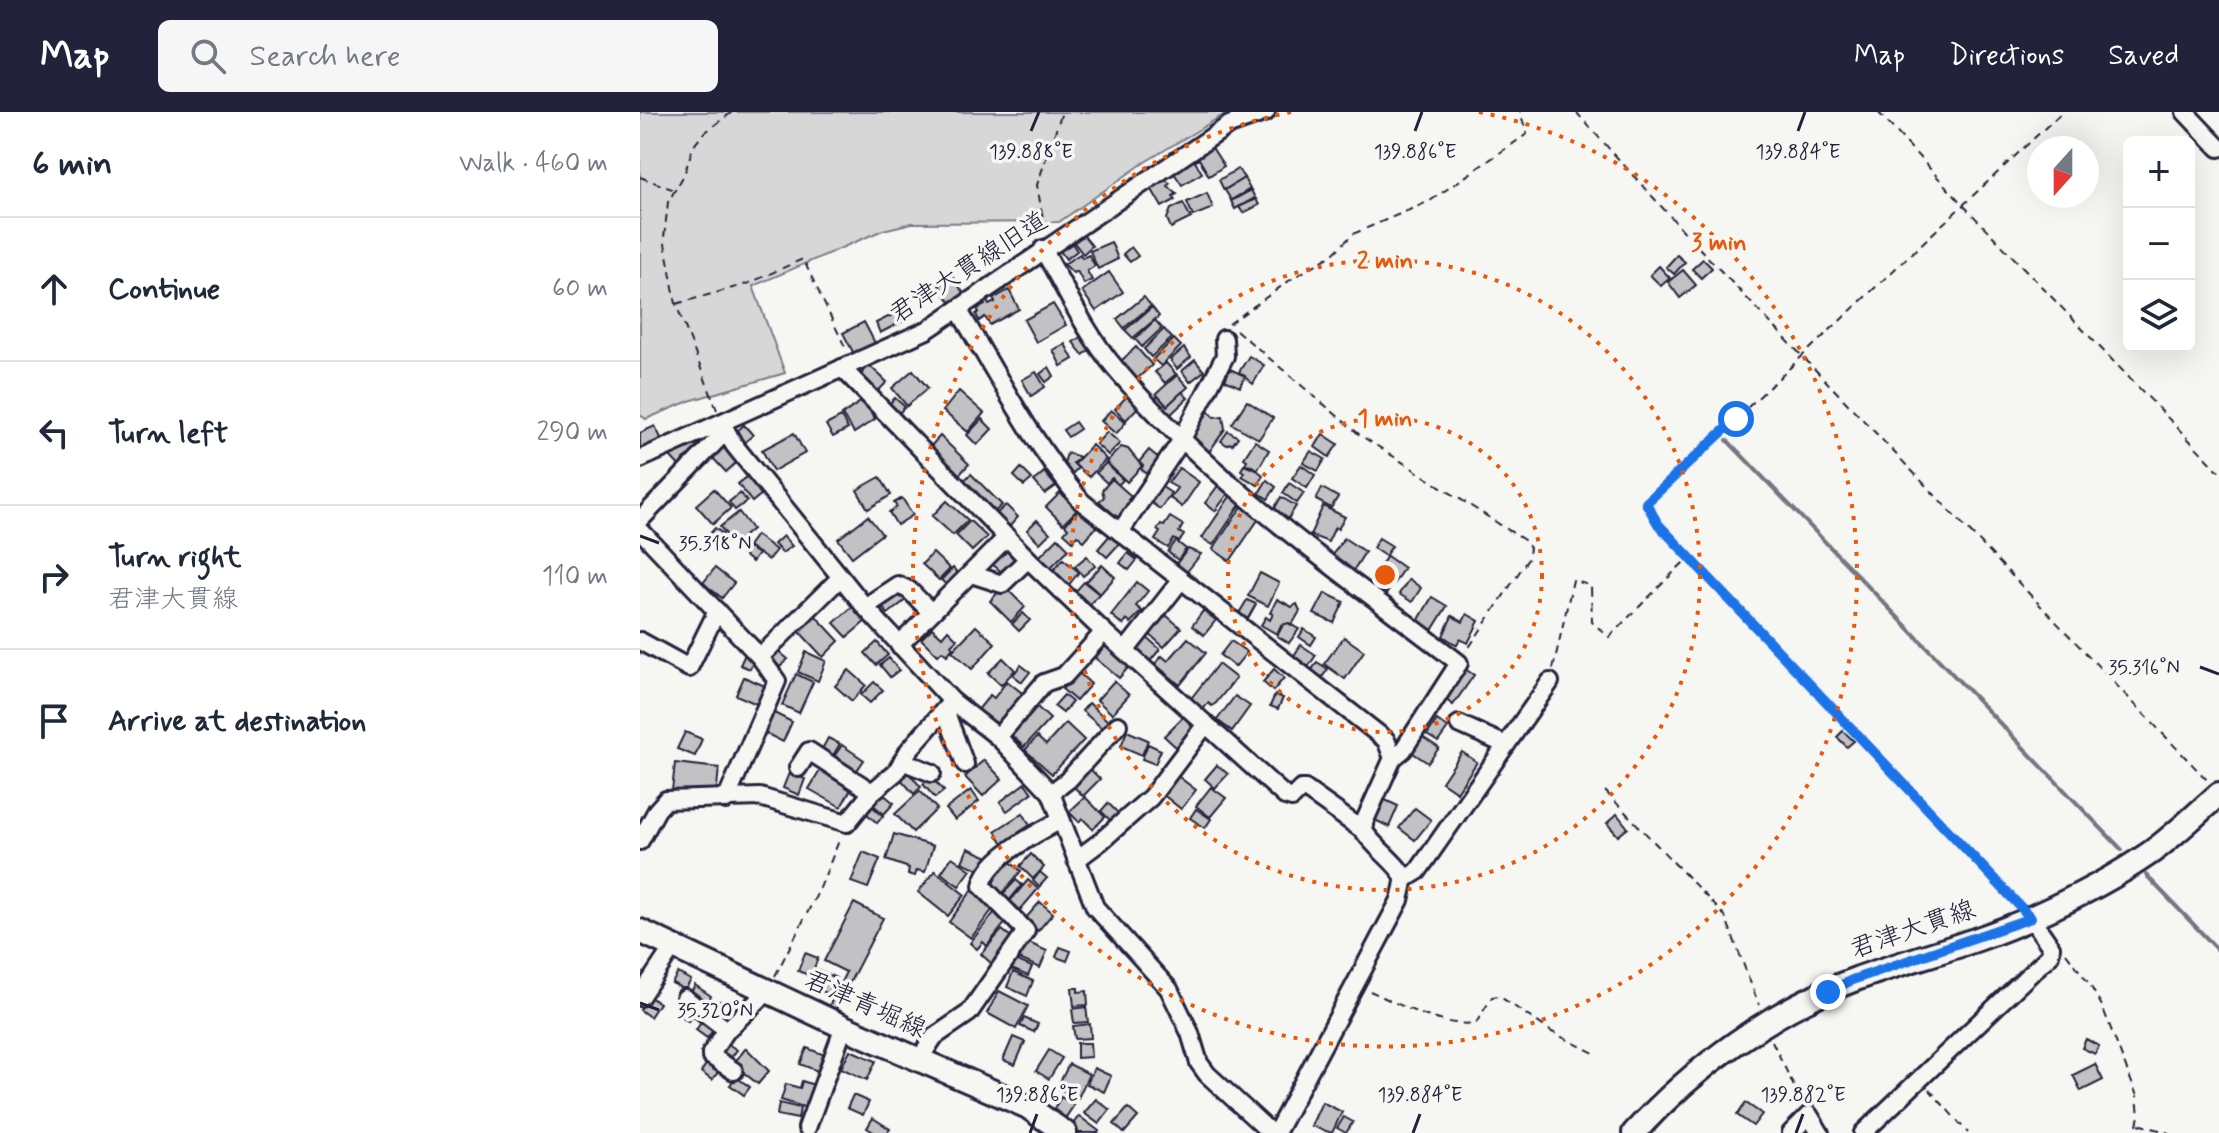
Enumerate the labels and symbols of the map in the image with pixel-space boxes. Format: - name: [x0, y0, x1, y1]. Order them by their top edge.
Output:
- north arrow: [2027, 136, 2099, 208]
- text: 139.888°E: [989, 139, 1073, 166]
- text: 139.886°E: [1374, 139, 1456, 166]
- text: 139.884°E: [1755, 139, 1841, 166]
- street label: 君津大貫線旧道: [883, 204, 1055, 332]
- text: 3 min: [1691, 228, 1747, 259]
- text: 2 min: [1357, 246, 1413, 277]
- route start: [1718, 401, 1754, 437]
- text: 1 min: [1357, 404, 1413, 435]
- text: 35.318°N: [679, 531, 751, 558]
- centre of rings: [1371, 561, 1399, 589]
- text: 35.316°N: [2108, 655, 2180, 682]
- street label: 君津大貫線: [1846, 893, 1980, 967]
- street label: 君津青堀線: [799, 963, 931, 1047]
- route end: [1810, 974, 1846, 1010]
- text: 35.320°N: [677, 998, 753, 1025]
- text: 139.886°E: [996, 1082, 1078, 1109]
- text: 139.884°E: [1377, 1082, 1463, 1109]
- text: 139.882°E: [1760, 1082, 1846, 1109]

